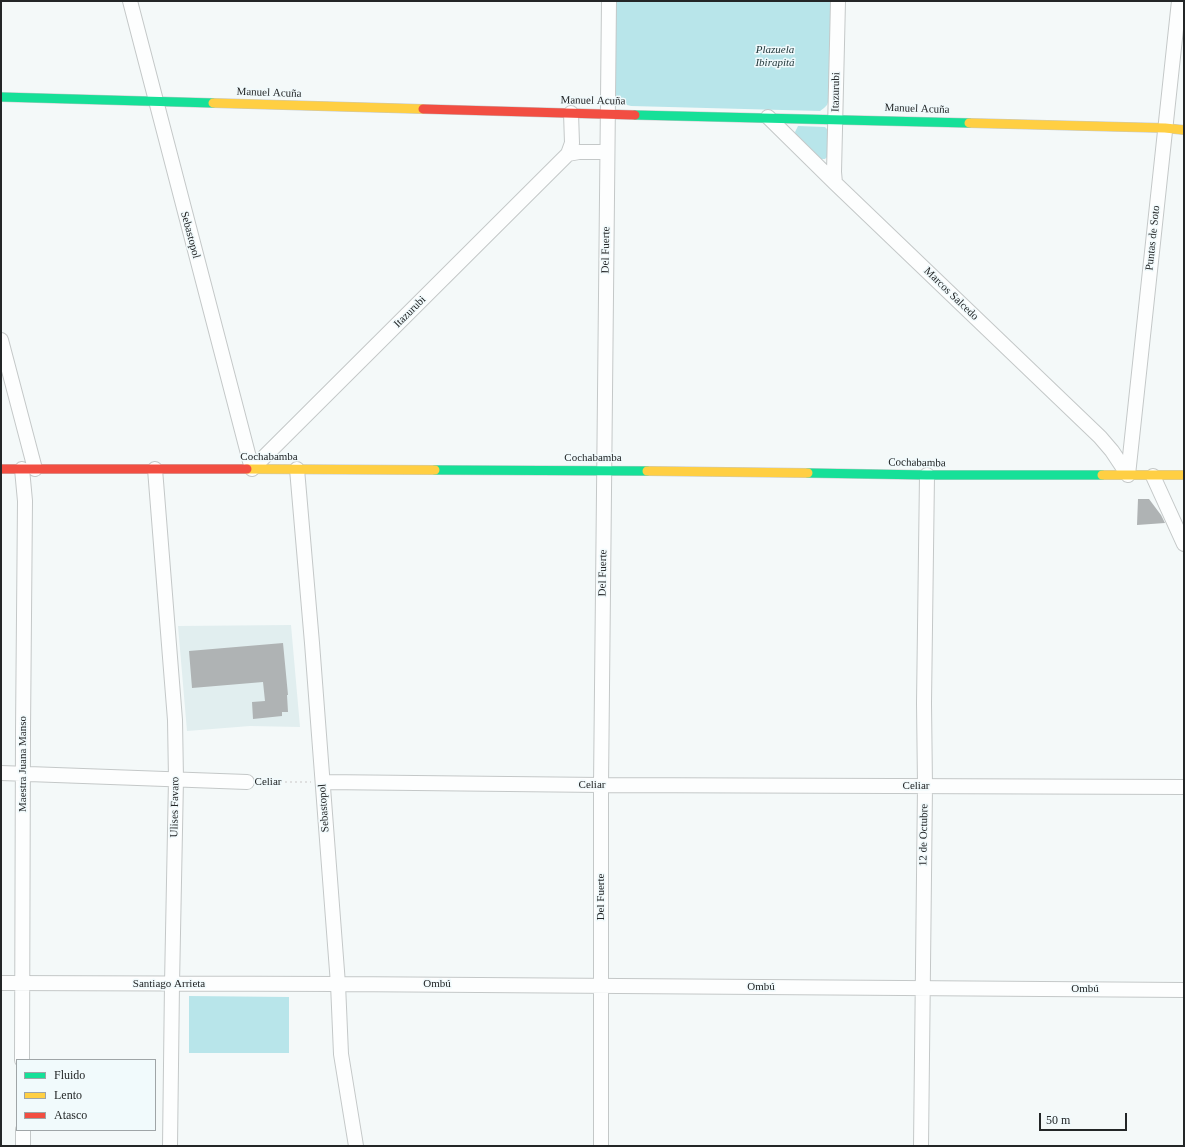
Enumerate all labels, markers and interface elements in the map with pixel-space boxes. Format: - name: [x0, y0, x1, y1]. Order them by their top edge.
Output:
- park label: Plazuela Ibirapitá: [755, 43, 795, 69]
- street label: Itazurubi: [829, 72, 843, 112]
- street label: Manuel Acuña: [236, 85, 302, 101]
- street label: Manuel Acuña: [560, 94, 626, 108]
- street label: Manuel Acuña: [884, 101, 950, 117]
- street label: Puntas de Soto: [1143, 205, 1163, 271]
- street label: Sebastopol: [177, 210, 203, 260]
- street label: Del Fuerte: [599, 227, 613, 273]
- street label: Marcos Salcedo: [921, 265, 981, 323]
- street label: Itazurubi: [391, 293, 429, 331]
- street label: Cochabamba: [240, 450, 298, 464]
- street label: Cochabamba: [564, 451, 622, 465]
- street label: Cochabamba: [888, 456, 946, 470]
- street label: Del Fuerte: [596, 550, 610, 596]
- street label: Maestra Juana Manso: [16, 716, 30, 812]
- street label: Celiar: [255, 775, 281, 789]
- street label: Ulises Favaro: [168, 776, 182, 838]
- street label: Celiar: [579, 778, 605, 792]
- street label: Celiar: [903, 779, 929, 793]
- street label: Sebastopol: [316, 783, 332, 833]
- street label: 12 de Octubre: [917, 804, 931, 866]
- street label: Del Fuerte: [594, 874, 608, 920]
- street label: Santiago Arrieta: [133, 977, 205, 991]
- street label: Ombú: [423, 977, 451, 991]
- street label: Ombú: [747, 980, 775, 994]
- street label: Ombú: [1071, 982, 1099, 996]
- legend: [16, 1059, 156, 1131]
- text: Fluido: [54, 1068, 85, 1082]
- text: Lento: [54, 1088, 82, 1102]
- scale bar: [1041, 1105, 1129, 1131]
- text: Atasco: [54, 1108, 87, 1122]
- text: 50 m: [1046, 1113, 1070, 1127]

